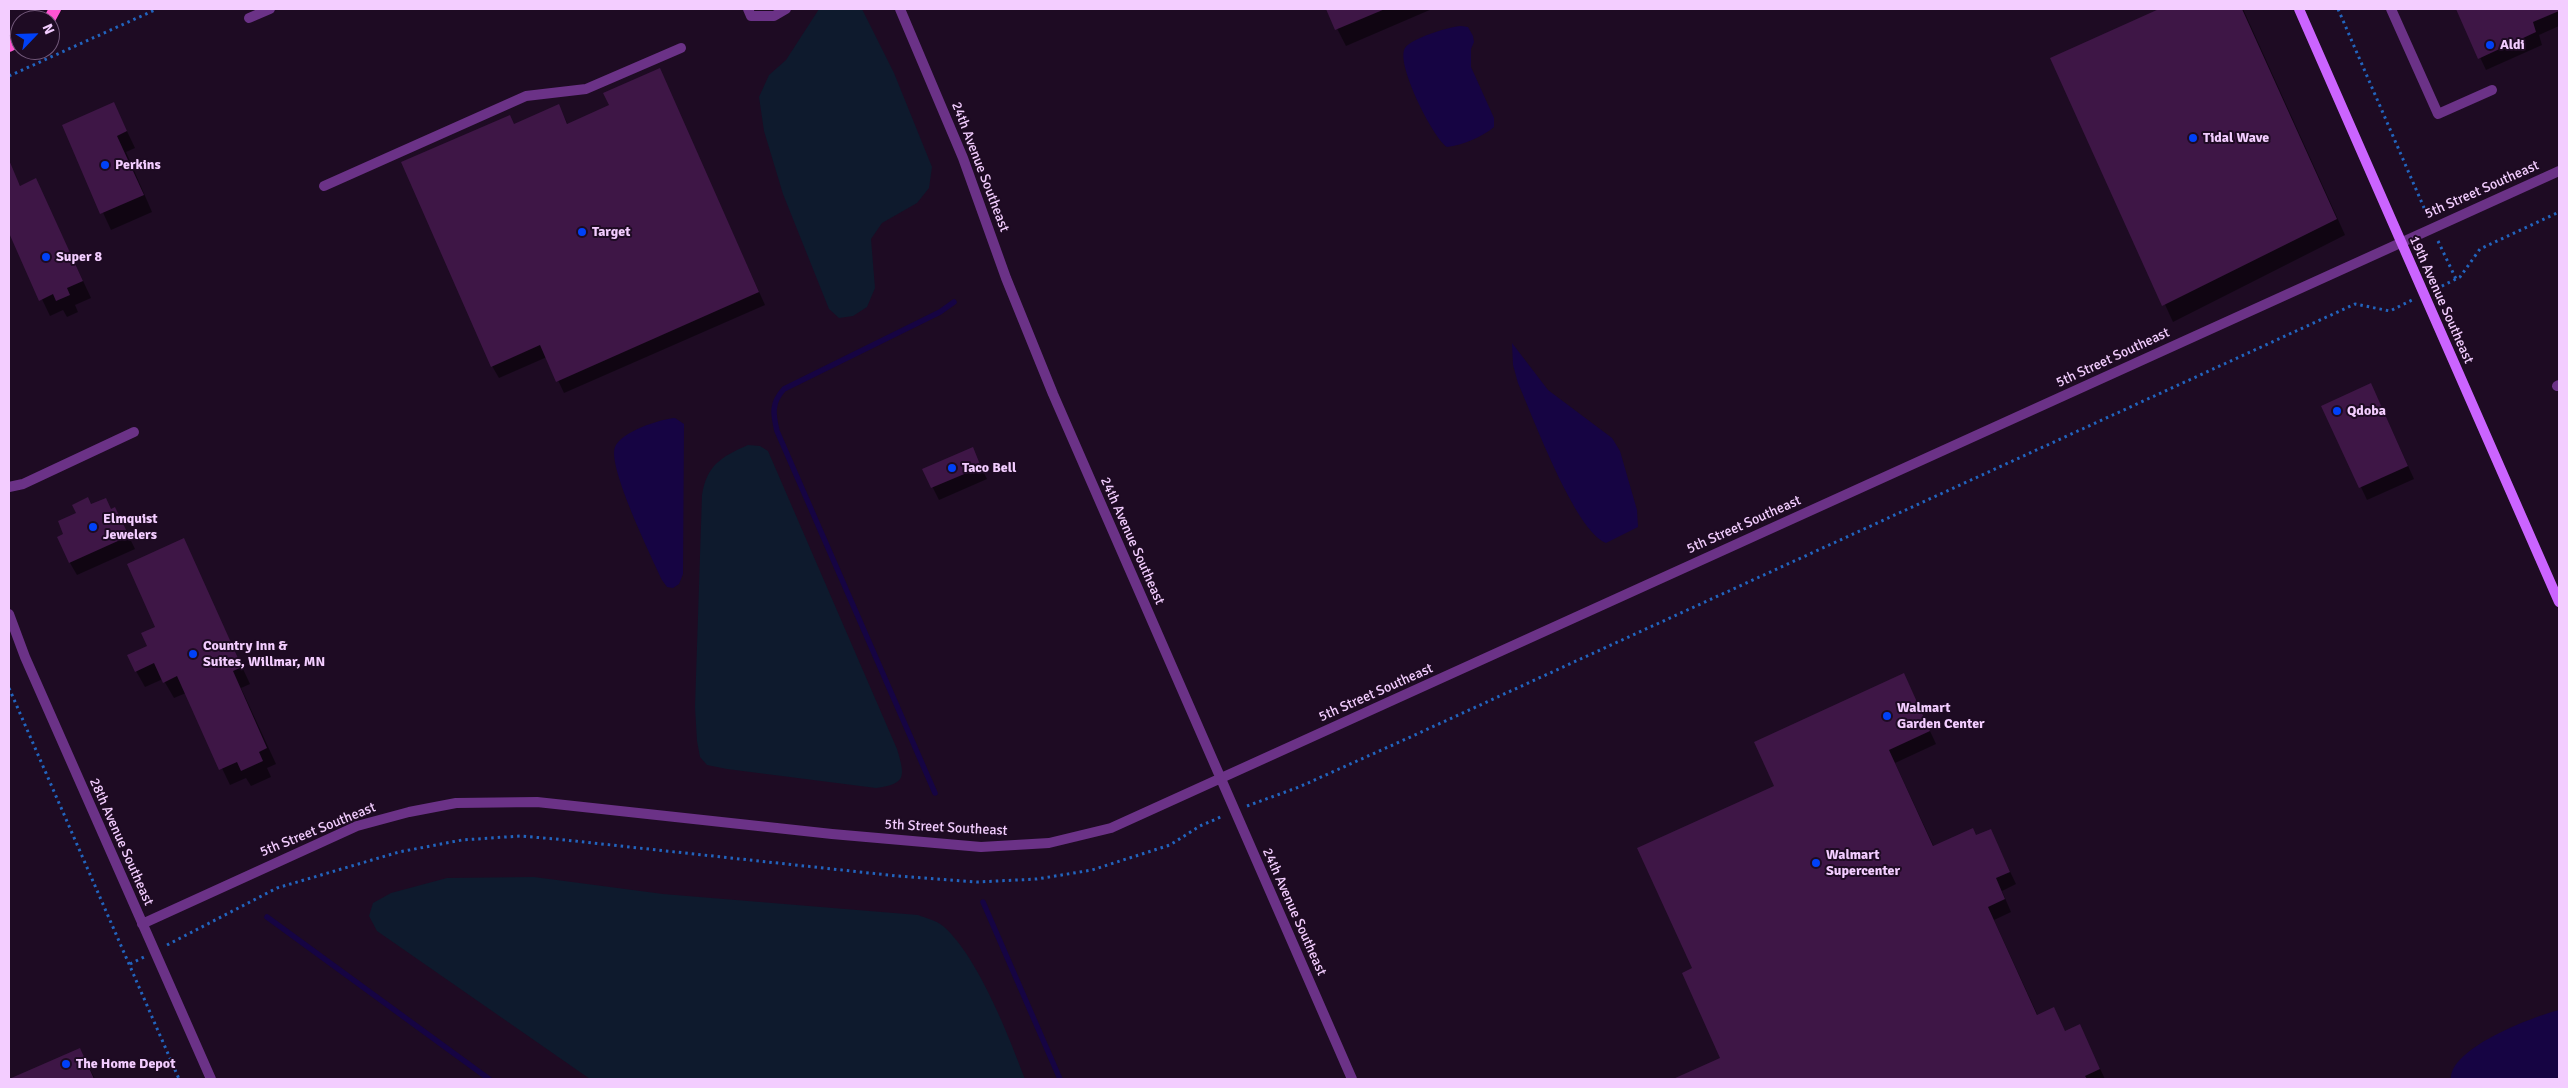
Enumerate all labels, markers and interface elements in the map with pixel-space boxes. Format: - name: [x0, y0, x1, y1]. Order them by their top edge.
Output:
- north arrow: [10, 10, 60, 60]
- text: N: [38, 21, 58, 37]
- place label: Aldi: [2500, 37, 2525, 53]
- marker: Aldi: [2484, 39, 2496, 51]
- street label: 24th Avenue Southeast: [947, 100, 1013, 234]
- place label: Tidal Wave: [2203, 130, 2269, 146]
- marker: Tidal Wave: [2187, 132, 2199, 144]
- place label: Perkins: [115, 157, 161, 173]
- street label: 5th Street Southeast: [2422, 157, 2542, 223]
- marker: Perkins: [99, 159, 111, 171]
- place label: Target: [592, 224, 630, 240]
- marker: Target: [576, 226, 588, 238]
- street label: 19th Avenue Southeast: [2405, 234, 2477, 366]
- place label: Super 8: [56, 249, 102, 265]
- marker: Super 8: [40, 251, 52, 263]
- street label: 5th Street Southeast: [2054, 324, 2172, 392]
- place label: Qdoba: [2347, 403, 2386, 419]
- marker: Qdoba: [2331, 405, 2343, 417]
- place label: Taco Bell: [962, 460, 1016, 476]
- marker: Taco Bell: [946, 462, 958, 474]
- street label: 24th Avenue Southeast: [1096, 475, 1168, 607]
- street label: 5th Street Southeast: [1684, 492, 1804, 558]
- place label: Elmquist Jewelers: [103, 511, 158, 544]
- marker: Elmquist Jewelers: [87, 521, 99, 533]
- place label: Country Inn & Suites, Willmar, MN: [203, 638, 325, 670]
- marker: Country Inn & Suites, Willmar, MN: [187, 648, 199, 660]
- street label: 5th Street Southeast: [1316, 660, 1436, 726]
- place label: Walmart Garden Center: [1897, 700, 1985, 732]
- marker: Walmart Garden Center: [1881, 710, 1893, 722]
- street label: 28th Avenue Southeast: [85, 776, 157, 908]
- street label: 5th Street Southeast: [258, 799, 378, 861]
- street label: 5th Street Southeast: [884, 816, 1008, 840]
- street label: 24th Avenue Southeast: [1258, 846, 1330, 978]
- place label: Walmart Supercenter: [1826, 847, 1900, 880]
- marker: Walmart Supercenter: [1810, 857, 1822, 869]
- place label: The Home Depot: [76, 1056, 175, 1072]
- marker: The Home Depot: [60, 1058, 72, 1070]

